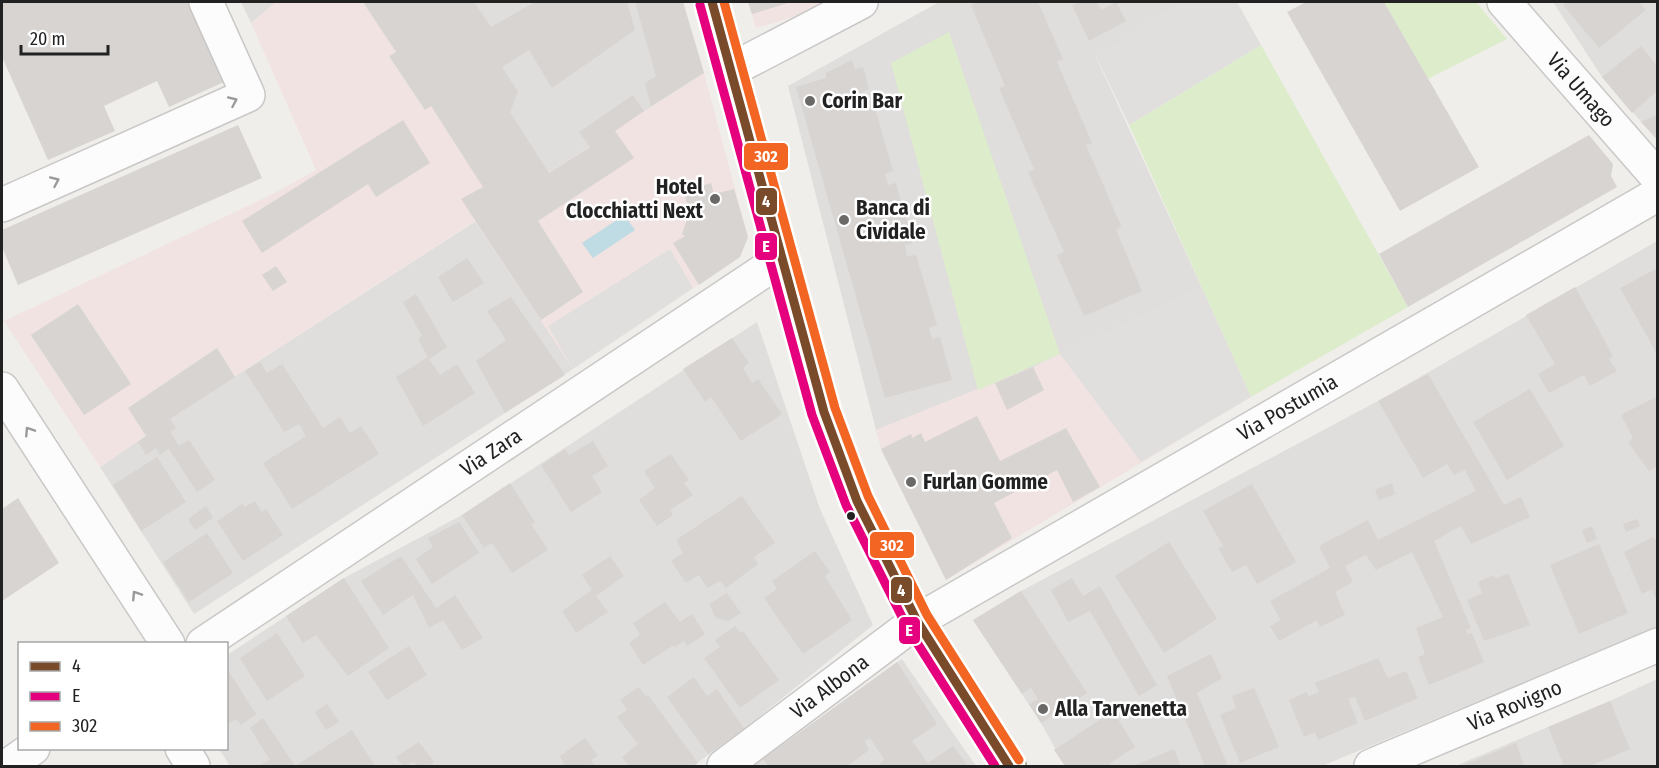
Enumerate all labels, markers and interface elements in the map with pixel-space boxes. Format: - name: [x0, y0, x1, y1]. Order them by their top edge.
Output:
- scale bar: [21, 18, 108, 56]
- text: 20 m: [30, 28, 65, 50]
- street label: Via Umago: [1541, 47, 1621, 133]
- place label: Corin Bar: [822, 88, 902, 114]
- marker: Corin Bar: [803, 94, 817, 108]
- one-way arrow: [226, 97, 237, 109]
- line badge: 302: [743, 142, 789, 171]
- text: 302: [753, 147, 778, 166]
- place label: Hotel Clocchiatti Next: [566, 174, 704, 224]
- one-way arrow: [48, 177, 59, 189]
- line badge: 4: [755, 187, 778, 216]
- marker: Hotel Clocchiatti Next: [708, 192, 722, 206]
- text: 4: [762, 192, 770, 211]
- place label: Banca di Cividale: [856, 195, 930, 245]
- marker: Banca di Cividale: [837, 213, 851, 227]
- line badge: E: [754, 232, 778, 261]
- text: E: [762, 237, 770, 256]
- street label: Via Postumia: [1233, 368, 1342, 447]
- street label: Via Zara: [455, 423, 527, 482]
- one-way arrow: [25, 427, 36, 438]
- place label: Furlan Gomme: [923, 469, 1048, 495]
- marker: Furlan Gomme: [904, 475, 918, 489]
- unlabelled marker: [845, 510, 857, 522]
- line badge: 302: [869, 531, 915, 559]
- text: 302: [879, 536, 904, 555]
- line badge: 4: [890, 576, 913, 604]
- text: 4: [897, 581, 905, 600]
- one-way arrow: [132, 590, 143, 601]
- line badge: E: [898, 616, 921, 645]
- text: E: [905, 621, 913, 640]
- legend: [18, 642, 228, 750]
- street label: Via Albona: [785, 649, 874, 725]
- text: 4: [72, 655, 81, 677]
- street label: Via Rovigno: [1464, 674, 1566, 737]
- text: E: [72, 685, 80, 707]
- place label: Alla Tarvenetta: [1054, 696, 1187, 722]
- marker: Alla Tarvenetta: [1036, 702, 1050, 716]
- text: 302: [72, 715, 97, 737]

